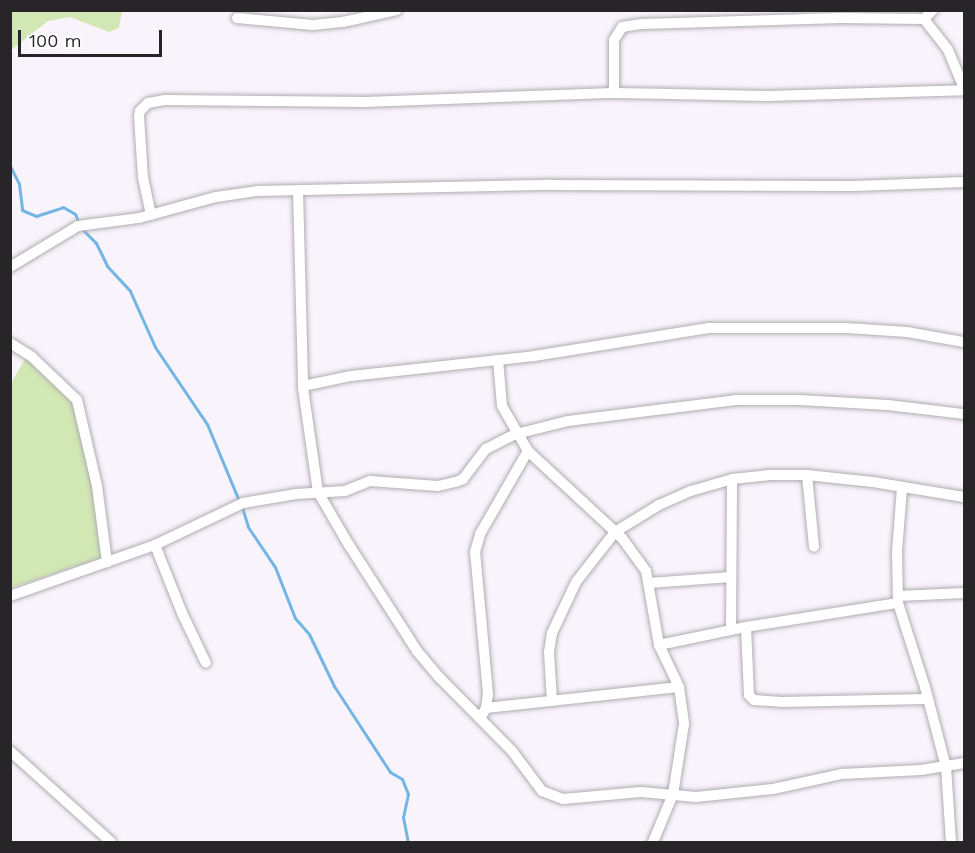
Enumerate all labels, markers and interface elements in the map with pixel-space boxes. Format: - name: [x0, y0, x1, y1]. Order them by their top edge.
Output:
- scale bar: [21, 18, 165, 56]
- text: 100 m: [29, 30, 82, 51]

